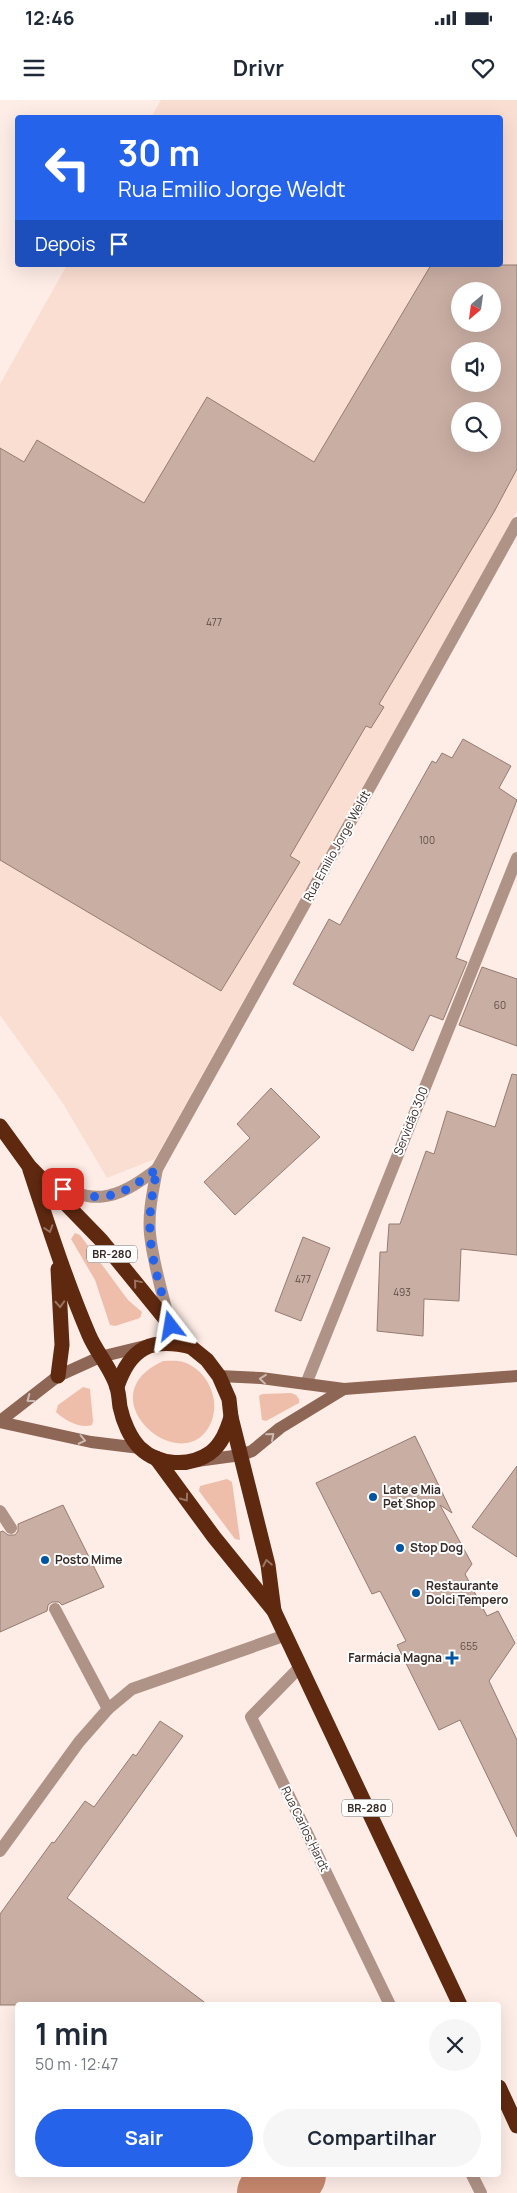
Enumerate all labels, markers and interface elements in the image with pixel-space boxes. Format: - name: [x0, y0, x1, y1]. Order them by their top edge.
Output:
- text: 12:46: [25, 5, 75, 31]
- text: Drivr: [233, 53, 284, 83]
- icon: menu: [20, 54, 48, 82]
- icon: heart: [469, 54, 497, 82]
- text: 30 m: [118, 129, 200, 177]
- icon: left: [35, 135, 100, 200]
- text: Rua Emilio Jorge Weldt: [118, 174, 346, 204]
- icon: arrive: [105, 230, 133, 258]
- text: Depois: [35, 231, 95, 257]
- north arrow: [451, 282, 501, 332]
- map controls: [451, 282, 501, 452]
- button: sound: [451, 342, 501, 392]
- button: search: [451, 402, 501, 452]
- house number: 477: [206, 615, 222, 629]
- street label: Rua Emilio Jorge Weldt: [299, 787, 374, 904]
- house number: 100: [419, 833, 435, 847]
- house number: 60: [494, 998, 506, 1012]
- street label: Servidão 300: [389, 1084, 432, 1157]
- pin: [42, 1168, 84, 1210]
- icon: arrive: [49, 1175, 77, 1203]
- one-way arrow: [43, 1224, 53, 1233]
- road number: BR-280: [87, 1246, 137, 1262]
- house number: 477: [295, 1272, 311, 1286]
- one-way arrow: [134, 1280, 142, 1289]
- house number: 493: [393, 1285, 411, 1299]
- position arrow: [144, 1299, 196, 1351]
- one-way arrow: [55, 1300, 66, 1308]
- one-way arrow: [258, 1374, 266, 1385]
- one-way arrow: [26, 1393, 36, 1402]
- one-way arrow: [265, 1433, 274, 1442]
- one-way arrow: [77, 1434, 86, 1445]
- place label: Late e Mia Pet Shop: [383, 1481, 441, 1512]
- marker: Late e Mia Pet Shop: [367, 1491, 379, 1503]
- one-way arrow: [179, 1492, 188, 1502]
- place label: Stop Dog: [410, 1539, 463, 1556]
- marker: Stop Dog: [394, 1542, 406, 1554]
- place label: Posto Mime: [55, 1551, 123, 1568]
- marker: Posto Mime: [39, 1554, 51, 1566]
- one-way arrow: [263, 1558, 273, 1567]
- place label: Restaurante Dolci Tempero: [426, 1577, 509, 1608]
- marker: Restaurante Dolci Tempero: [410, 1587, 422, 1599]
- house number: 655: [460, 1639, 478, 1653]
- place label: Farmácia Magna: [348, 1649, 442, 1666]
- marker: Farmácia Magna: [446, 1652, 458, 1664]
- street label: Rua Carlos Hardt: [277, 1783, 334, 1874]
- road number: BR-280: [342, 1800, 392, 1816]
- text: 1 min: [35, 2013, 108, 2054]
- button: close: [429, 2019, 481, 2071]
- text: 50 m · 12:47: [35, 2053, 118, 2075]
- button: Sair: [35, 2109, 253, 2167]
- button: Compartilhar: [263, 2109, 481, 2167]

